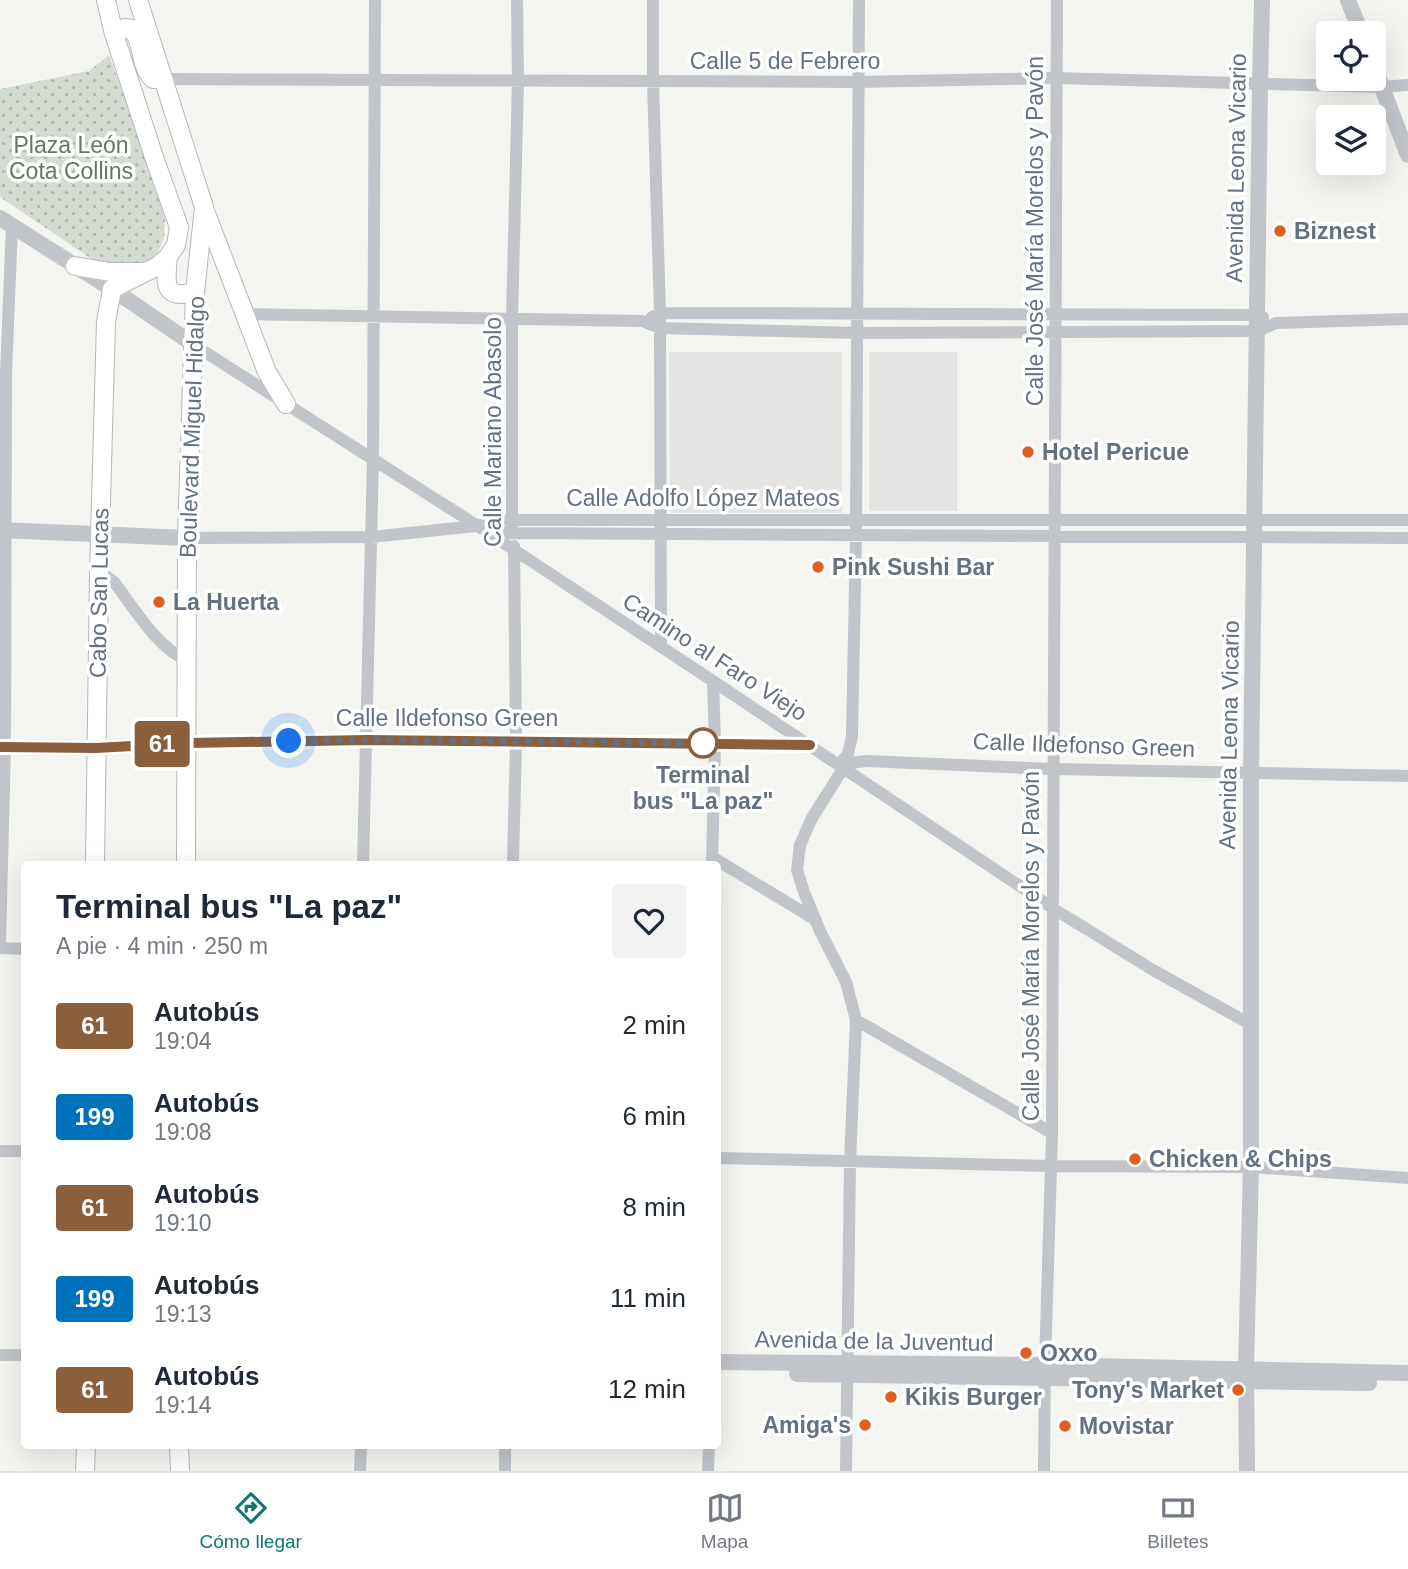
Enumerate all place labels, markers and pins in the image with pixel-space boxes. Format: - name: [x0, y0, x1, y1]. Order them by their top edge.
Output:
- place label: Biznest: [1294, 218, 1376, 244]
- marker: Biznest: [1272, 223, 1288, 239]
- place label: Hotel Pericue: [1042, 439, 1189, 465]
- marker: Hotel Pericue: [1020, 444, 1036, 460]
- place label: Pink Sushi Bar: [832, 554, 994, 580]
- marker: Pink Sushi Bar: [810, 559, 826, 575]
- place label: La Huerta: [173, 589, 279, 615]
- marker: La Huerta: [151, 594, 167, 610]
- marker: Terminal bus "La paz": [688, 728, 718, 758]
- place label: Terminal bus "La paz": [633, 762, 773, 814]
- place label: Chicken & Chips: [1149, 1146, 1332, 1172]
- marker: Chicken & Chips: [1127, 1151, 1143, 1167]
- place label: Oxxo: [1040, 1340, 1098, 1366]
- marker: Oxxo: [1018, 1345, 1034, 1361]
- place label: Tony's Market: [1072, 1377, 1224, 1403]
- marker: Tony's Market: [1230, 1382, 1246, 1398]
- place label: Kikis Burger: [905, 1384, 1042, 1410]
- marker: Kikis Burger: [883, 1389, 899, 1405]
- place label: Amiga's: [762, 1412, 851, 1438]
- place label: Movistar: [1079, 1413, 1174, 1439]
- marker: Amiga's: [857, 1417, 873, 1433]
- marker: Movistar: [1057, 1418, 1073, 1434]

